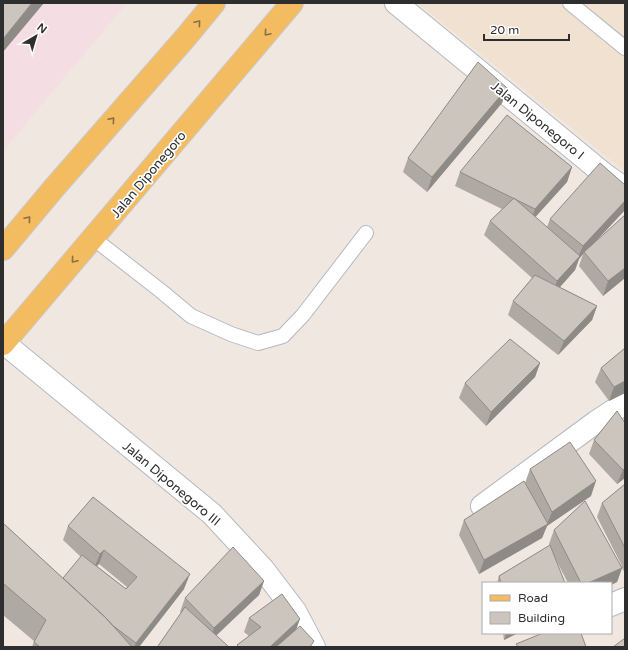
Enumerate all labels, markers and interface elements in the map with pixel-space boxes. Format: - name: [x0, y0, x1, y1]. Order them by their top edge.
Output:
- north arrow: [16, 16, 56, 56]
- scale bar: [484, 16, 569, 42]
- one-way arrow: [193, 20, 200, 27]
- text: N: [34, 21, 49, 36]
- text: 20 m: [490, 23, 519, 37]
- one-way arrow: [264, 28, 271, 35]
- street label: Jalan Diponegoro I: [488, 78, 587, 163]
- one-way arrow: [108, 118, 115, 125]
- street label: Jalan Diponegoro: [108, 128, 190, 221]
- one-way arrow: [23, 217, 30, 224]
- one-way arrow: [72, 256, 79, 263]
- street label: Jalan Diponegoro III: [119, 438, 224, 529]
- legend: [482, 582, 612, 634]
- text: Road: [518, 591, 548, 605]
- text: Building: [518, 611, 565, 625]

